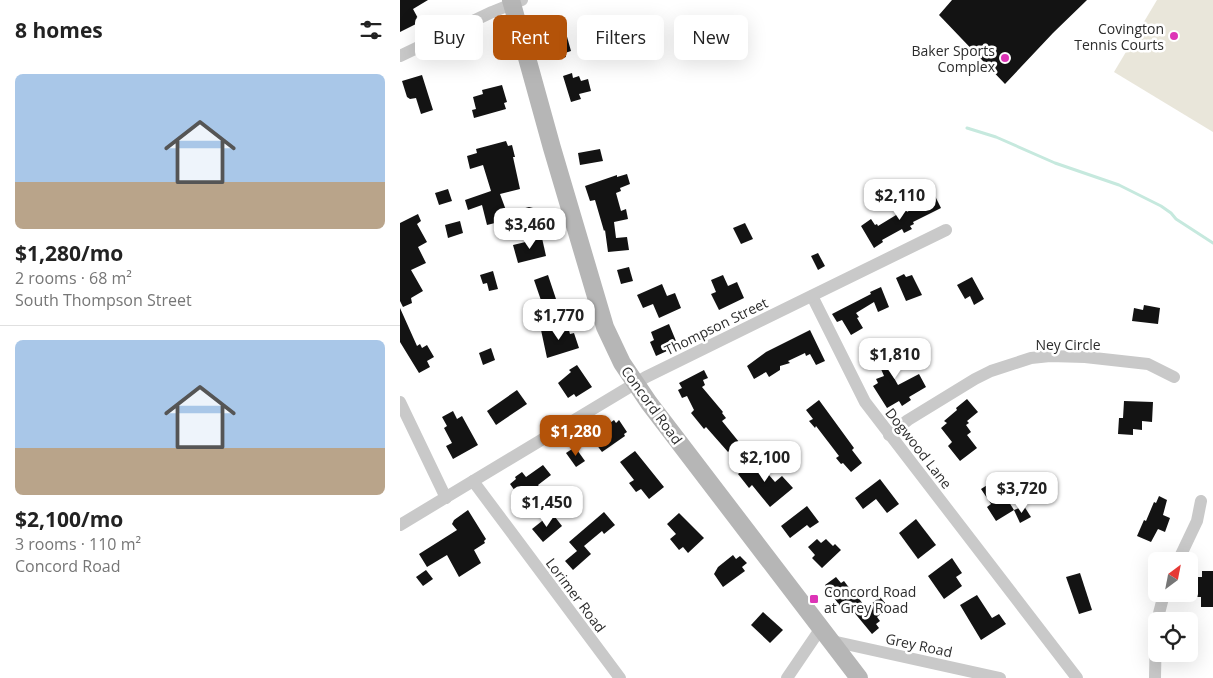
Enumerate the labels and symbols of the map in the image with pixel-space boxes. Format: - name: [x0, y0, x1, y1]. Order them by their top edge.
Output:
- place label: Covington Tennis Courts: [1074, 19, 1164, 54]
- marker: Covington Tennis Courts: [1168, 30, 1180, 42]
- place label: Baker Sports Complex: [912, 41, 996, 76]
- marker: Baker Sports Complex: [999, 52, 1011, 64]
- pin: $2,110: [859, 178, 941, 221]
- pin: $3,460: [489, 208, 571, 250]
- street label: Thompson Street: [661, 293, 771, 359]
- pin: $1,770: [518, 298, 600, 341]
- street label: Ney Circle: [1035, 335, 1101, 354]
- pin: $1,810: [854, 338, 936, 380]
- street label: Concord Road: [617, 362, 687, 448]
- street label: Dogwood Lane: [881, 404, 957, 492]
- pin: $1,280: [535, 414, 617, 457]
- pin: $2,100: [724, 440, 806, 483]
- pin: $3,720: [981, 472, 1063, 514]
- pin: $1,450: [506, 486, 588, 528]
- north arrow: [1148, 552, 1198, 602]
- street label: Lorimer Road: [542, 554, 610, 636]
- place label: Concord Road at Grey Road: [824, 582, 916, 617]
- marker: Concord Road at Grey Road: [808, 593, 820, 605]
- street label: Grey Road: [884, 629, 954, 661]

